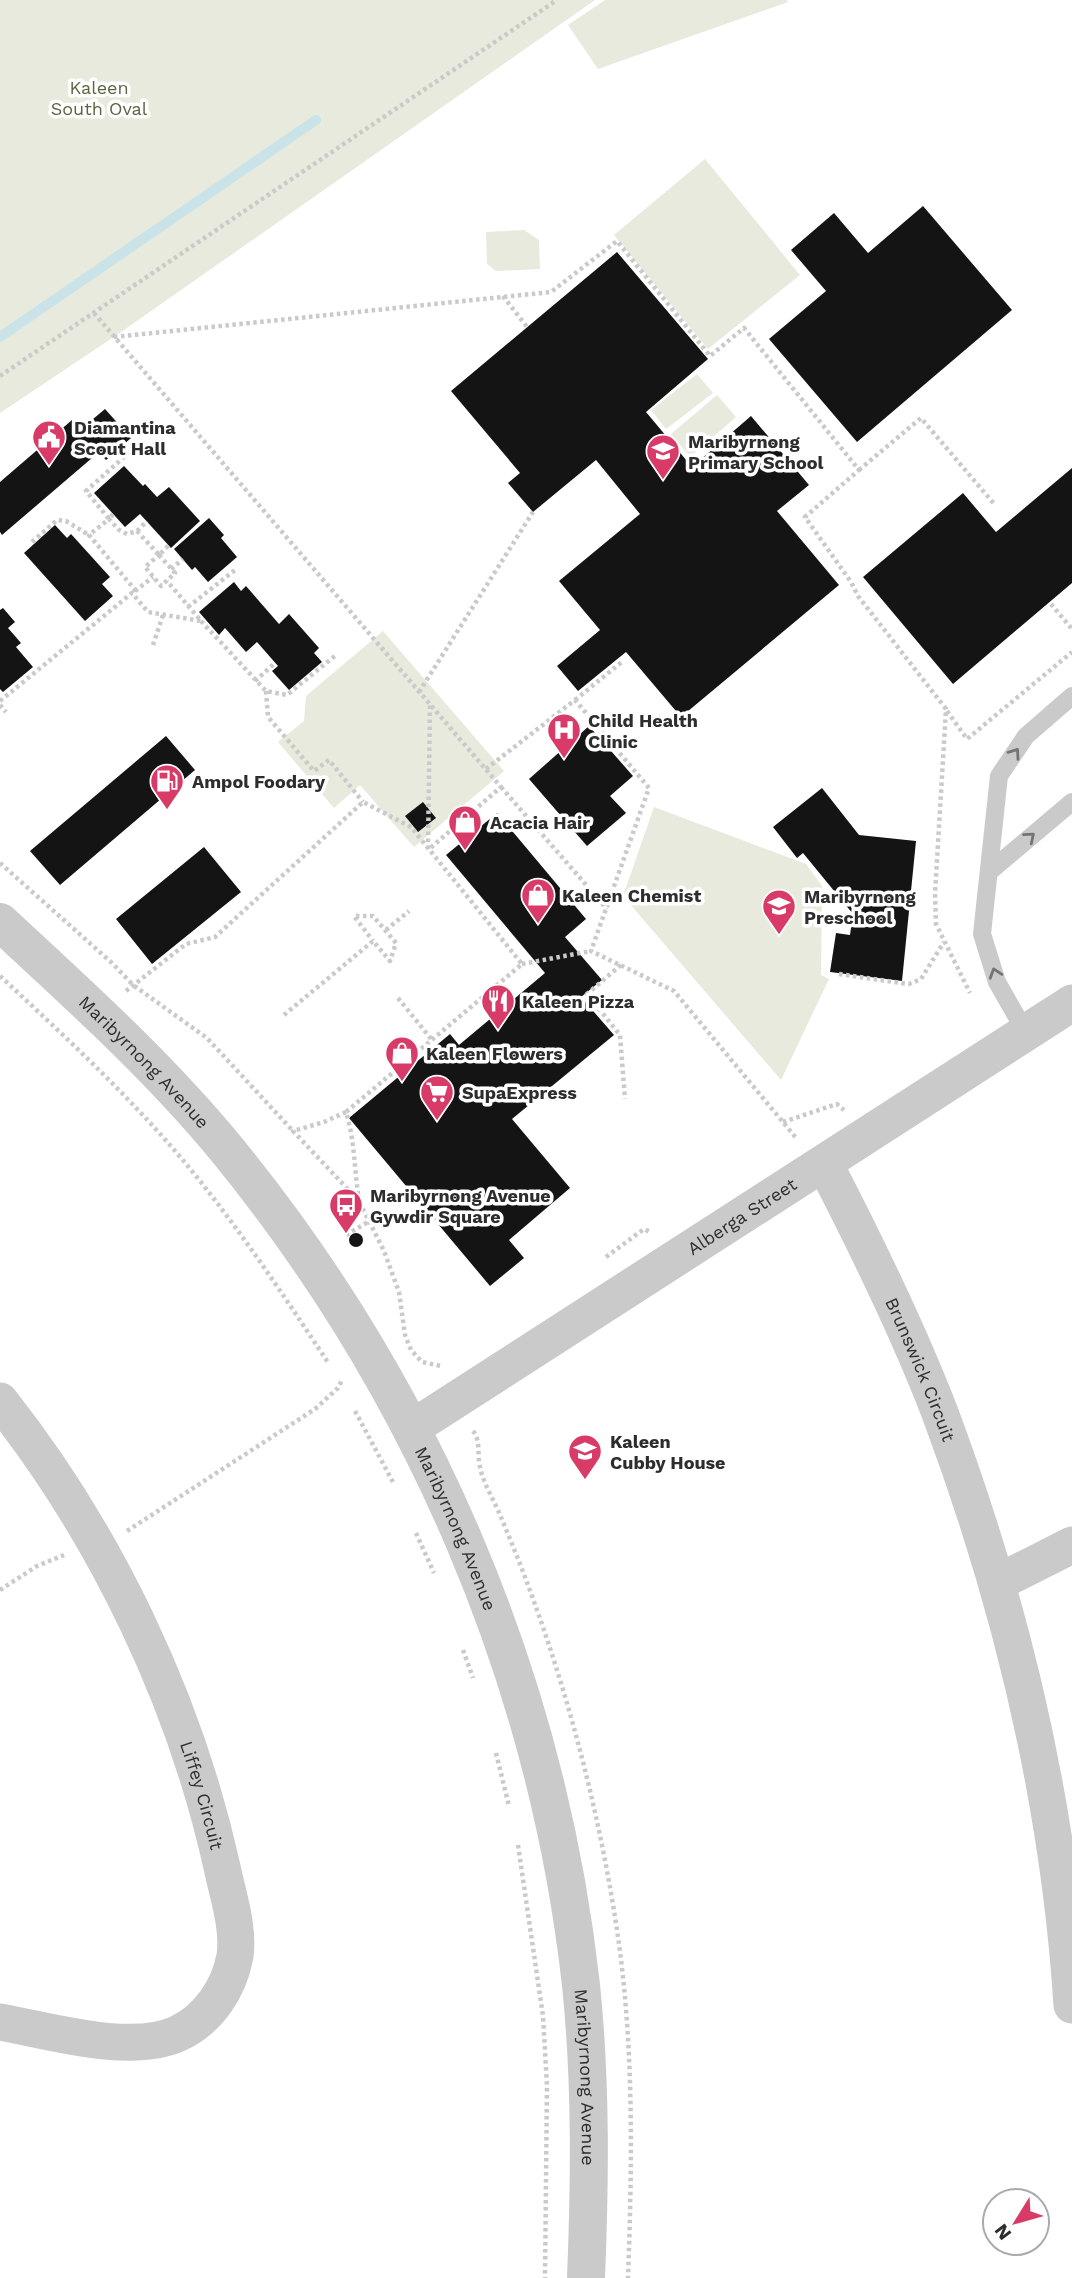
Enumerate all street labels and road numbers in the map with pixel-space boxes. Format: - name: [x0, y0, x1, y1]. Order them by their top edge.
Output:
- street label: Maribyrnong Avenue: [75, 991, 214, 1132]
- street label: Alberga Street: [683, 1173, 800, 1259]
- street label: Brunswick Circuit: [882, 1294, 960, 1444]
- street label: Maribyrnong Avenue: [411, 1443, 501, 1613]
- street label: Liffey Circuit: [176, 1738, 228, 1852]
- street label: Maribyrnong Avenue: [571, 1988, 599, 2166]

